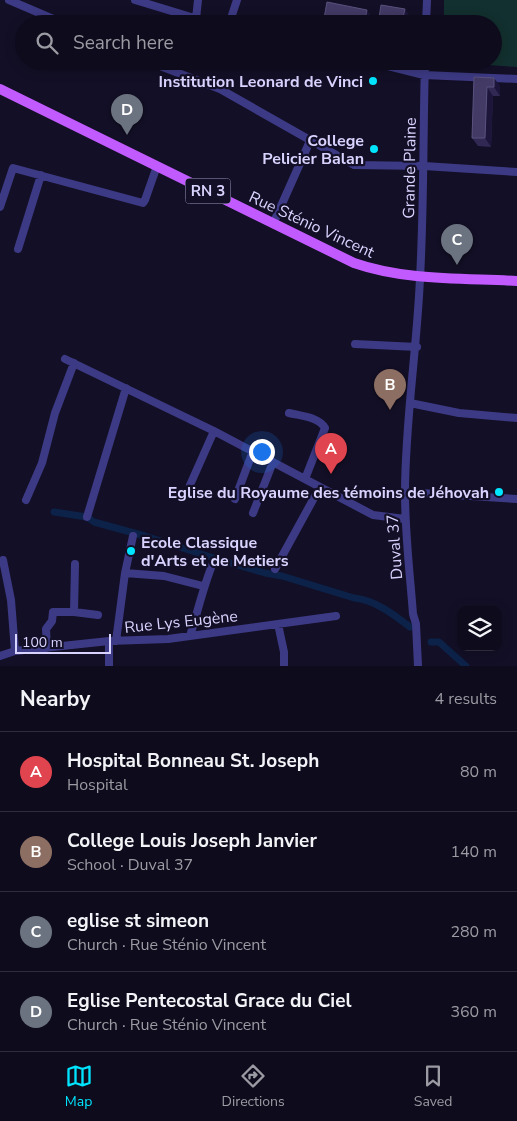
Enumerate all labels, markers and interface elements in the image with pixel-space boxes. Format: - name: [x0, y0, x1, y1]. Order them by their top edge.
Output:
- search box: [15, 15, 502, 70]
- icon: search: [33, 29, 61, 57]
- text: Search here: [73, 30, 174, 56]
- place label: Institution Leonard de Vinci: [159, 71, 363, 93]
- marker: Institution Leonard de Vinci: [367, 75, 379, 87]
- pin: D: [111, 94, 143, 135]
- street label: Grande Plaine: [398, 117, 422, 219]
- place label: College Pelicier Balan: [262, 130, 364, 170]
- marker: College Pelicier Balan: [368, 143, 380, 155]
- road number: RN 3: [186, 178, 230, 204]
- street label: Rue Sténio Vincent: [245, 186, 378, 264]
- pin: C: [441, 224, 473, 265]
- pin: B: [374, 369, 406, 410]
- pin: A: [315, 433, 347, 474]
- your location: [249, 439, 275, 465]
- place label: Eglise du Royaume des témoins de Jéhovah: [168, 482, 489, 504]
- marker: Eglise du Royaume des témoins de Jéhovah: [493, 486, 505, 498]
- street label: Duval 37: [382, 514, 408, 580]
- place label: Ecole Classique d'Arts et de Metiers: [141, 532, 289, 572]
- marker: Ecole Classique d'Arts et de Metiers: [125, 545, 137, 557]
- street label: Rue Lys Eugène: [123, 605, 239, 639]
- map controls: [457, 606, 502, 651]
- button: layers: [457, 606, 502, 651]
- scale bar: [15, 631, 111, 654]
- text: 100 m: [22, 633, 63, 652]
- text: Nearby: [20, 685, 90, 713]
- text: 4 results: [435, 688, 497, 710]
- text: Hospital Bonneau St. Joseph: [67, 748, 319, 774]
- text: A: [30, 761, 42, 783]
- text: 80 m: [460, 761, 497, 783]
- text: Hospital: [67, 774, 128, 796]
- text: College Louis Joseph Janvier: [67, 828, 317, 854]
- text: B: [30, 841, 42, 863]
- text: 140 m: [450, 841, 497, 863]
- text: School · Duval 37: [67, 854, 193, 876]
- text: eglise st simeon: [67, 908, 209, 934]
- text: C: [31, 921, 41, 943]
- text: 280 m: [450, 921, 497, 943]
- text: Church · Rue Sténio Vincent: [67, 934, 266, 956]
- text: Eglise Pentecostal Grace du Ciel: [67, 988, 352, 1014]
- text: D: [30, 1001, 42, 1023]
- text: 360 m: [450, 1001, 497, 1023]
- text: Church · Rue Sténio Vincent: [67, 1014, 266, 1036]
- tab: Map: [65, 1062, 93, 1111]
- tab: Directions: [222, 1062, 285, 1111]
- tab: Saved: [414, 1062, 452, 1111]

